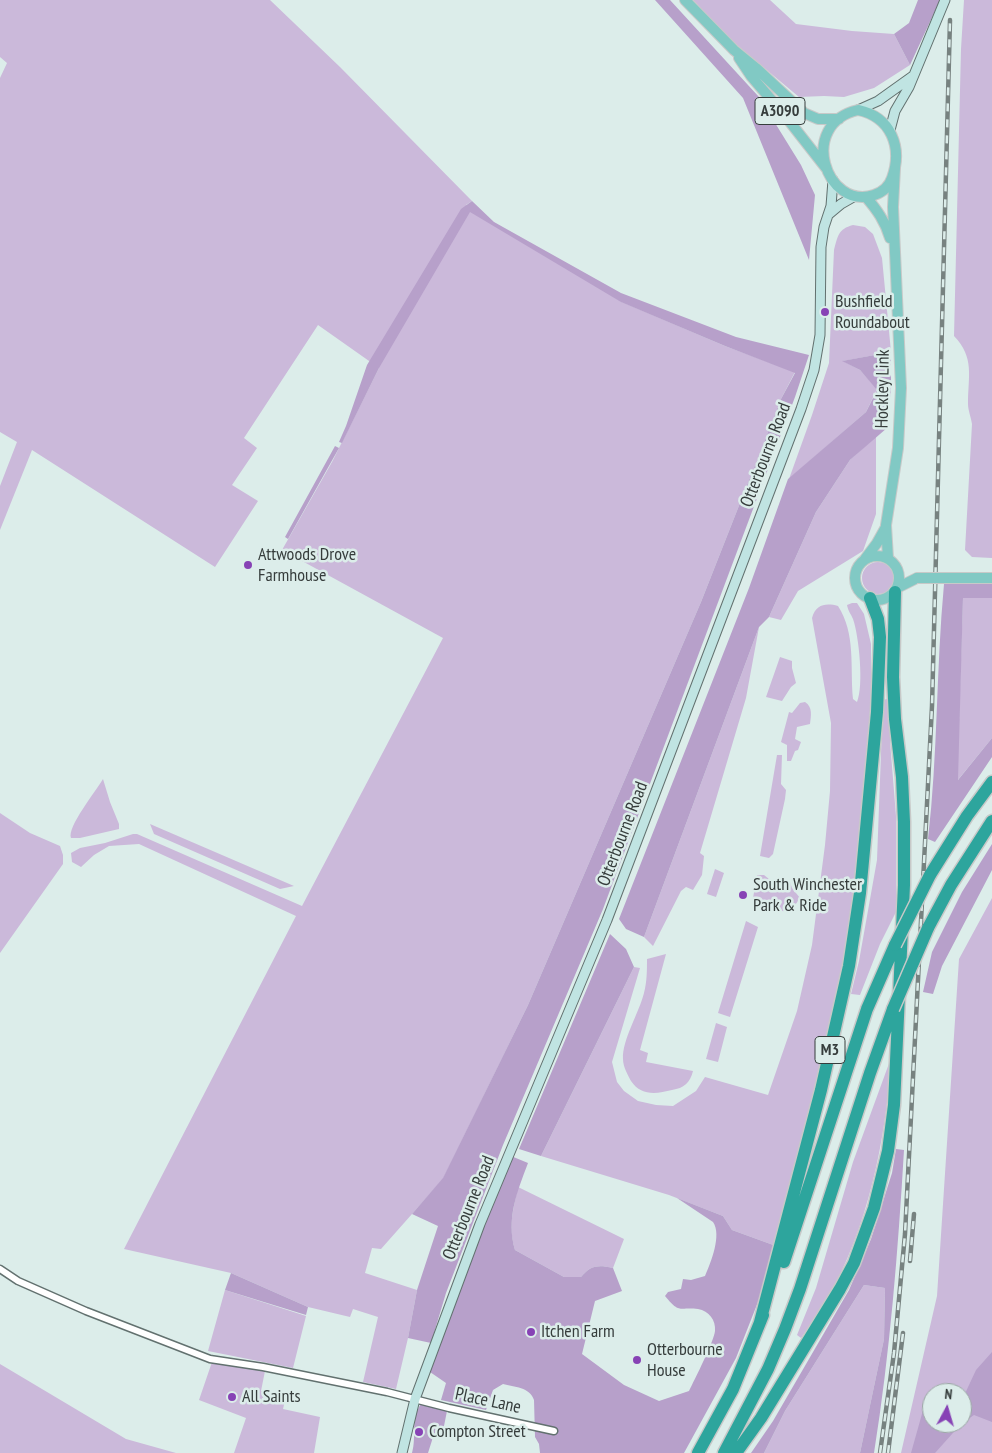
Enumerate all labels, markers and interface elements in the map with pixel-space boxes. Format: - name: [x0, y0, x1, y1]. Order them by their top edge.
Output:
- road number: A3090: [755, 98, 805, 124]
- place label: Bushfield Roundabout: [835, 291, 910, 334]
- marker: Bushfield Roundabout: [819, 306, 831, 318]
- street label: Hockley Link: [872, 349, 894, 429]
- street label: Otterbourne Road: [736, 400, 796, 510]
- place label: Attwoods Drove Farmhouse: [258, 544, 356, 586]
- marker: Attwoods Drove Farmhouse: [242, 559, 254, 571]
- street label: Otterbourne Road: [593, 779, 653, 889]
- place label: South Winchester Park & Ride: [753, 874, 862, 916]
- marker: South Winchester Park & Ride: [737, 889, 749, 901]
- road number: M3: [815, 1036, 845, 1064]
- street label: Otterbourne Road: [438, 1153, 500, 1263]
- place label: Itchen Farm: [541, 1321, 615, 1343]
- marker: Itchen Farm: [525, 1326, 537, 1338]
- place label: Otterbourne House: [647, 1339, 723, 1382]
- marker: Otterbourne House: [631, 1354, 643, 1366]
- north arrow: [922, 1383, 972, 1433]
- street label: Place Lane: [453, 1384, 523, 1418]
- text: N: [944, 1385, 953, 1403]
- place label: All Saints: [242, 1386, 300, 1408]
- marker: All Saints: [226, 1391, 238, 1403]
- place label: Compton Street: [429, 1421, 526, 1443]
- marker: Compton Street: [413, 1426, 425, 1438]

